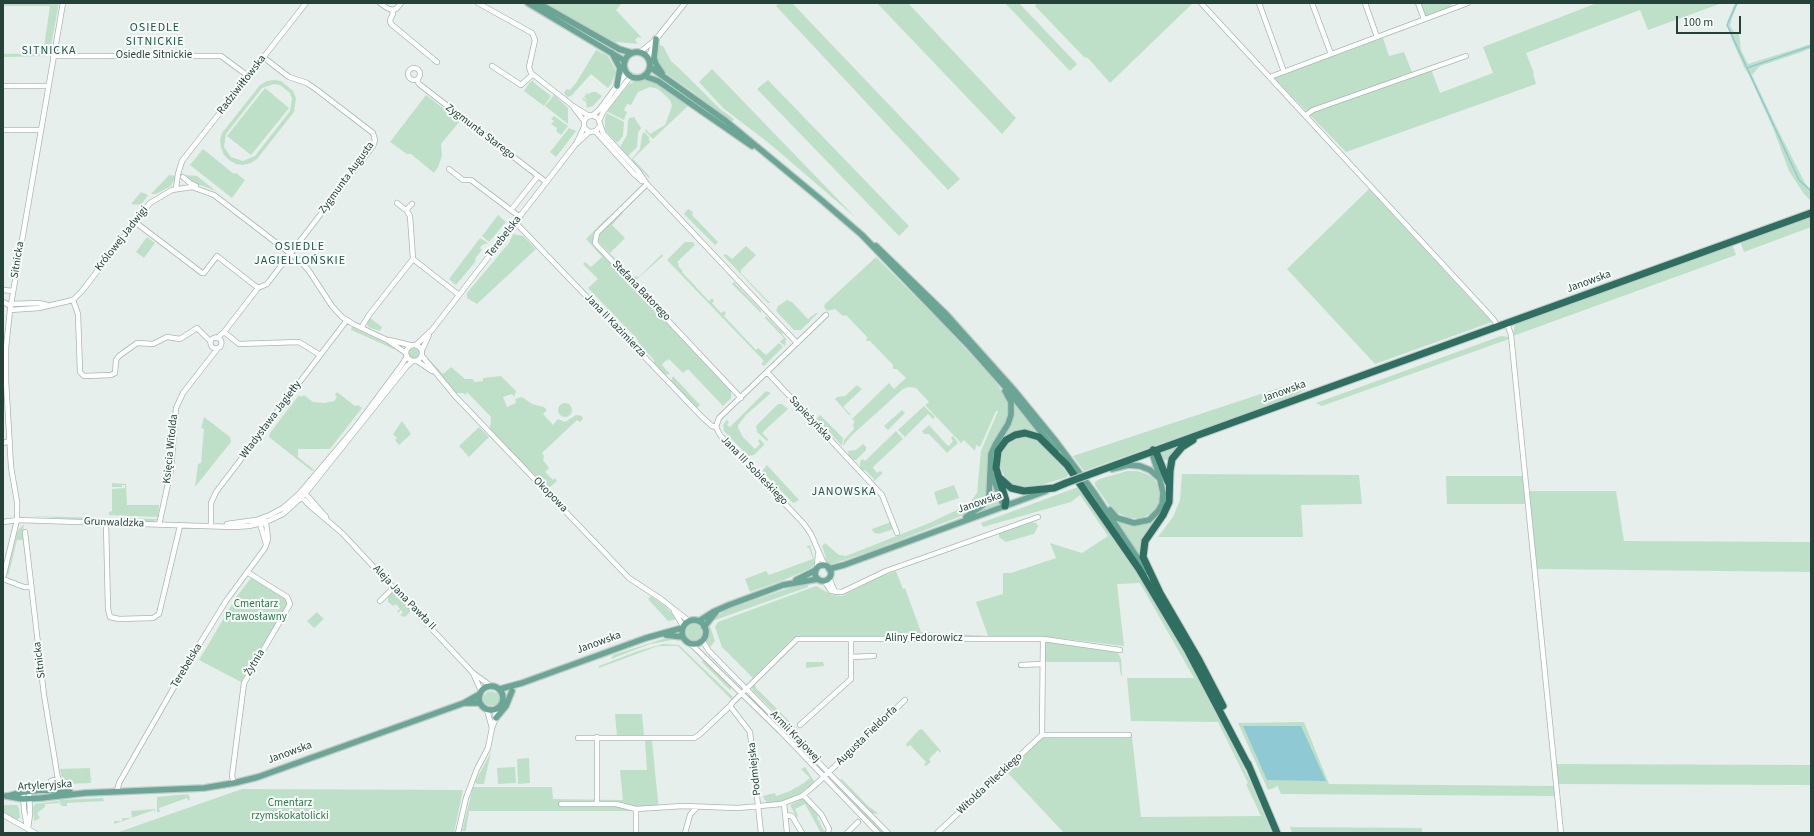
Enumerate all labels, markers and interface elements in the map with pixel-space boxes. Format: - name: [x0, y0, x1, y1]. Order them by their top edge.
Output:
- scale bar: [1678, 8, 1743, 34]
- text: 100 m: [1683, 14, 1713, 31]
- district label: OSIEDLE SITNICKIE: [125, 21, 185, 49]
- district label: SITNICKA: [21, 44, 77, 58]
- street label: Osiedle Sitnickie: [116, 49, 192, 63]
- street label: Radziwiłłowska: [215, 53, 269, 117]
- street label: Zygmunta Starego: [443, 102, 517, 162]
- street label: Zygmunta Augusta: [317, 139, 377, 217]
- street label: Królowej Jadwigi: [93, 204, 151, 274]
- street label: Terebelska: [484, 213, 524, 261]
- district label: OSIEDLE JAGIELLOŃSKIE: [254, 240, 346, 268]
- street label: Sitnicka: [9, 241, 27, 279]
- street label: Stefana Batorego: [609, 258, 673, 324]
- street label: Janowska: [1565, 268, 1613, 296]
- street label: Jana II Kazimierza: [581, 292, 649, 360]
- street label: Janowska: [1260, 378, 1308, 406]
- street label: Władysława Jagiełły: [237, 379, 305, 461]
- street label: Sapieżyńska: [786, 394, 834, 444]
- street label: Księcia Witolda: [161, 414, 181, 484]
- street label: Jana III Sobieskiego: [718, 434, 790, 508]
- street label: Okopowa: [530, 475, 570, 515]
- district label: JANOWSKA: [811, 485, 877, 499]
- street label: Janowska: [956, 489, 1004, 517]
- street label: Grunwaldzka: [84, 515, 144, 531]
- street label: Aleja Jana Pawła II: [370, 563, 438, 633]
- park label: Cmentarz Prawosławny: [225, 598, 287, 624]
- street label: Janowska: [575, 629, 623, 657]
- street label: Aliny Fedorowicz: [885, 632, 963, 646]
- street label: Sitnicka: [31, 641, 49, 679]
- street label: Terebelska: [169, 641, 205, 691]
- street label: Żytnia: [242, 647, 268, 679]
- street label: Augusta Fieldorfa: [834, 704, 900, 768]
- street label: Armii Krajowej: [767, 708, 823, 766]
- street label: Janowska: [266, 739, 314, 767]
- street label: Podmiejska: [746, 742, 764, 796]
- street label: Witolda Pileckiego: [955, 750, 1025, 818]
- street label: Artyleryjska: [18, 778, 72, 794]
- park label: Cmentarz rzymskokatolicki: [251, 797, 329, 823]

